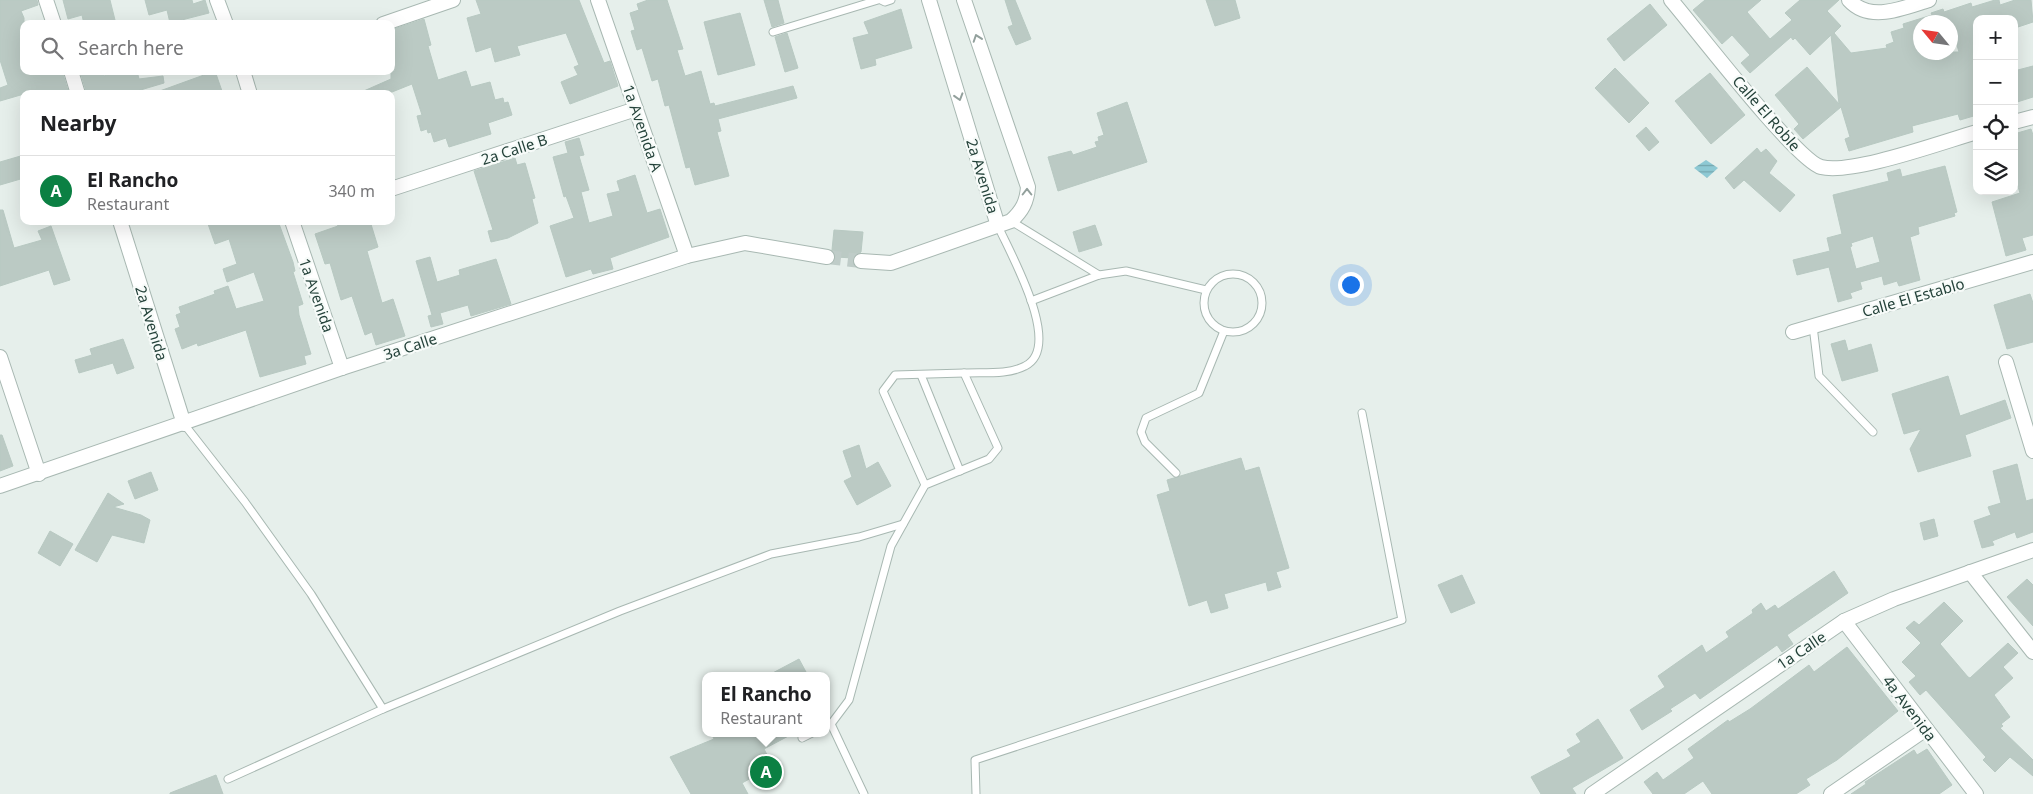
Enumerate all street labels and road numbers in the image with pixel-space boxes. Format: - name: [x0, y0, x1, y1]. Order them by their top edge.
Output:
- street label: Calle El Roble: [1729, 71, 1805, 155]
- street label: 1a Avenida A: [619, 82, 667, 175]
- street label: 2a Calle B: [478, 129, 550, 169]
- street label: 2a Avenida: [962, 136, 1004, 216]
- street label: 1a Avenida: [295, 255, 339, 335]
- street label: Calle El Establo: [1859, 273, 1967, 321]
- street label: 2a Avenida: [131, 283, 173, 363]
- street label: 3a Calle: [381, 328, 439, 364]
- street label: 1a Calle: [1773, 626, 1829, 674]
- street label: 4a Avenida: [1879, 671, 1941, 745]

